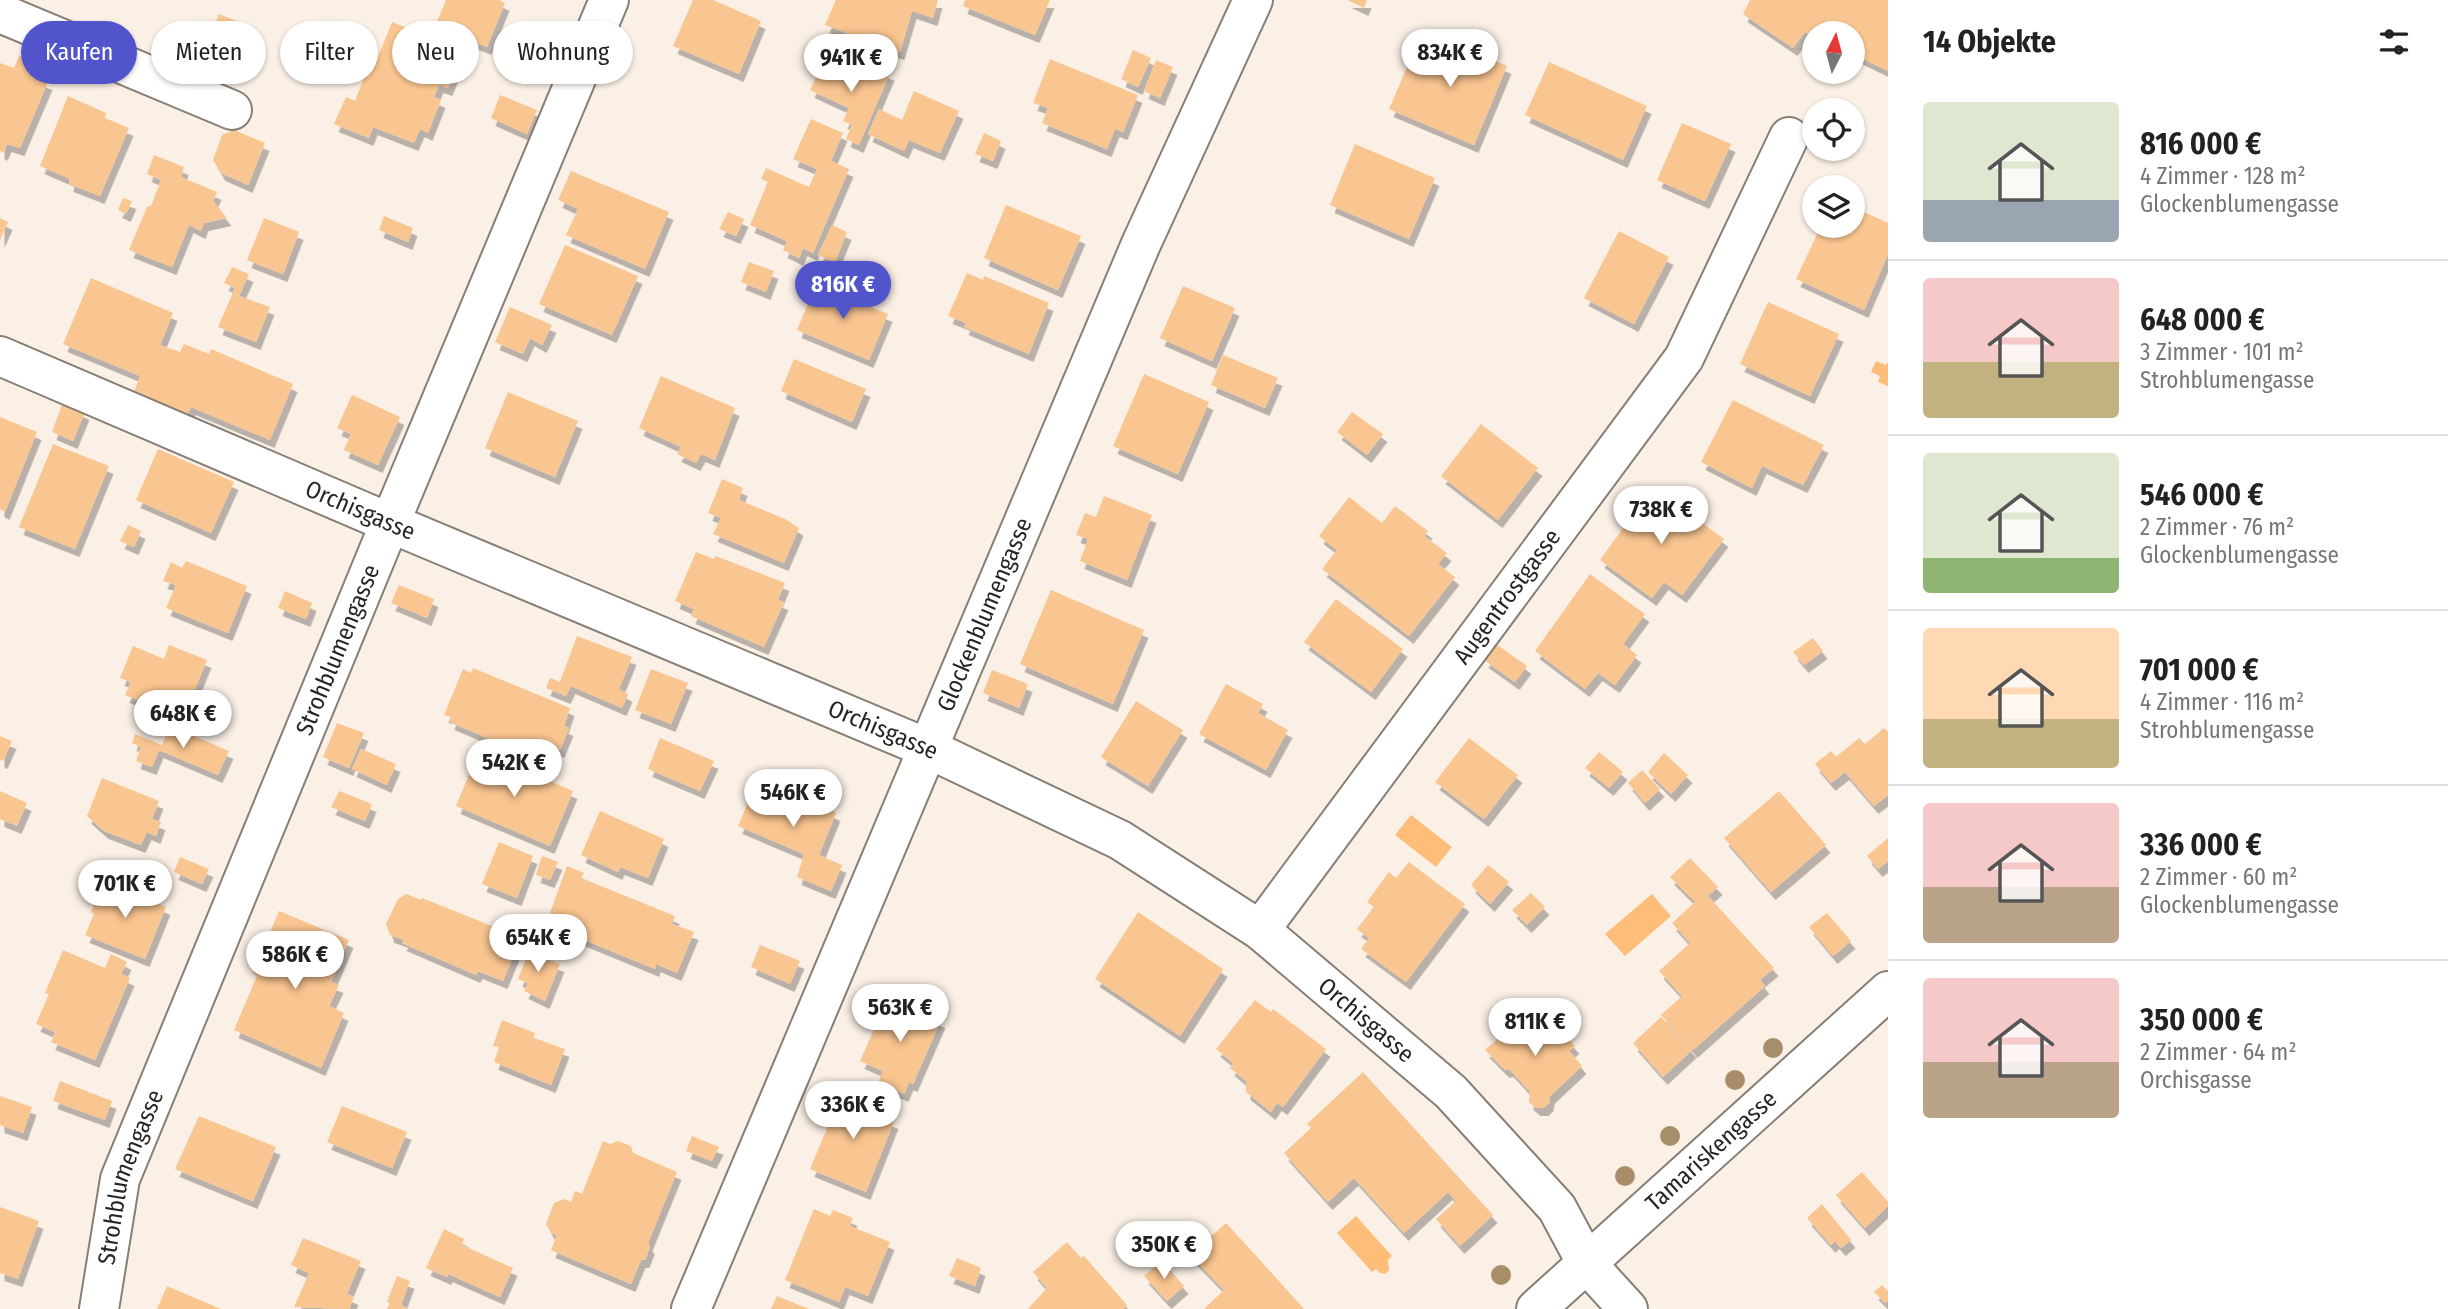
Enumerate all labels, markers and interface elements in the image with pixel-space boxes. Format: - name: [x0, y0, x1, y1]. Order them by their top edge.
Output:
- chip: Kaufen: [21, 21, 137, 84]
- chip: Mieten: [151, 21, 266, 84]
- chip: Filter: [280, 21, 378, 84]
- chip: Neu: [392, 21, 479, 84]
- chip: Wohnung: [493, 21, 633, 84]
- north arrow: [1802, 21, 1866, 84]
- map controls: [1802, 21, 1865, 238]
- icon: filters: [2375, 23, 2413, 61]
- text: 14 Objekte: [1923, 24, 2056, 60]
- pin: 834K €: [1393, 29, 1507, 89]
- pin: 941K €: [794, 34, 908, 94]
- text: 834K €: [1417, 38, 1483, 66]
- text: 941K €: [820, 43, 882, 71]
- button: locate: [1802, 98, 1865, 161]
- text: 816 000 €: [2140, 126, 2261, 162]
- icon: home: [1979, 130, 2063, 214]
- text: 4 Zimmer · 128 m²: [2140, 162, 2306, 190]
- button: layers: [1802, 175, 1865, 238]
- text: Glockenblumengasse: [2140, 190, 2339, 218]
- pin: 816K €: [786, 262, 900, 321]
- text: 816K €: [811, 270, 875, 298]
- text: 648 000 €: [2140, 302, 2265, 338]
- icon: home: [1979, 306, 2063, 390]
- text: 3 Zimmer · 101 m²: [2140, 338, 2304, 366]
- text: Strohblumengasse: [2140, 366, 2314, 394]
- street label: Orchisgasse: [301, 474, 419, 546]
- text: 546 000 €: [2140, 477, 2264, 513]
- icon: home: [1979, 481, 2063, 565]
- pin: 738K €: [1604, 486, 1718, 546]
- text: 738K €: [1629, 495, 1693, 523]
- street label: Glockenblumengasse: [931, 513, 1038, 716]
- text: 2 Zimmer · 76 m²: [2140, 513, 2294, 541]
- street label: Augentrostgasse: [1448, 524, 1566, 670]
- text: Glockenblumengasse: [2140, 541, 2339, 569]
- street label: Strohblumengasse: [290, 560, 385, 739]
- text: 701 000 €: [2140, 652, 2259, 688]
- icon: home: [1979, 656, 2063, 740]
- text: 4 Zimmer · 116 m²: [2140, 688, 2304, 716]
- pin: 648K €: [126, 690, 240, 750]
- street label: Orchisgasse: [824, 694, 943, 765]
- text: 648K €: [150, 699, 216, 727]
- text: Strohblumengasse: [2140, 716, 2314, 744]
- pin: 542K €: [457, 740, 571, 799]
- text: 542K €: [482, 748, 546, 776]
- pin: 546K €: [736, 770, 850, 829]
- text: 546K €: [760, 778, 826, 806]
- text: 336 000 €: [2140, 827, 2262, 863]
- icon: home: [1979, 831, 2063, 915]
- pin: 701K €: [68, 860, 182, 920]
- text: 2 Zimmer · 60 m²: [2140, 863, 2297, 891]
- text: 701K €: [94, 869, 156, 897]
- text: Glockenblumengasse: [2140, 891, 2339, 919]
- pin: 654K €: [481, 914, 595, 974]
- text: 654K €: [505, 923, 571, 951]
- pin: 586K €: [238, 932, 352, 991]
- text: 586K €: [262, 940, 328, 968]
- street label: Orchisgasse: [1313, 972, 1420, 1068]
- pin: 563K €: [843, 984, 957, 1044]
- text: 563K €: [868, 993, 932, 1021]
- pin: 811K €: [1478, 998, 1592, 1058]
- text: 350 000 €: [2140, 1002, 2263, 1038]
- icon: home: [1979, 1006, 2063, 1090]
- text: 811K €: [1504, 1007, 1566, 1035]
- text: 2 Zimmer · 64 m²: [2140, 1038, 2297, 1066]
- text: Orchisgasse: [2140, 1066, 2252, 1094]
- pin: 336K €: [796, 1082, 910, 1141]
- street label: Tamariskengasse: [1640, 1085, 1782, 1217]
- street label: Strohblumengasse: [92, 1086, 169, 1267]
- text: 336K €: [821, 1090, 885, 1118]
- pin: 350K €: [1107, 1222, 1221, 1281]
- text: 350K €: [1131, 1230, 1197, 1258]

